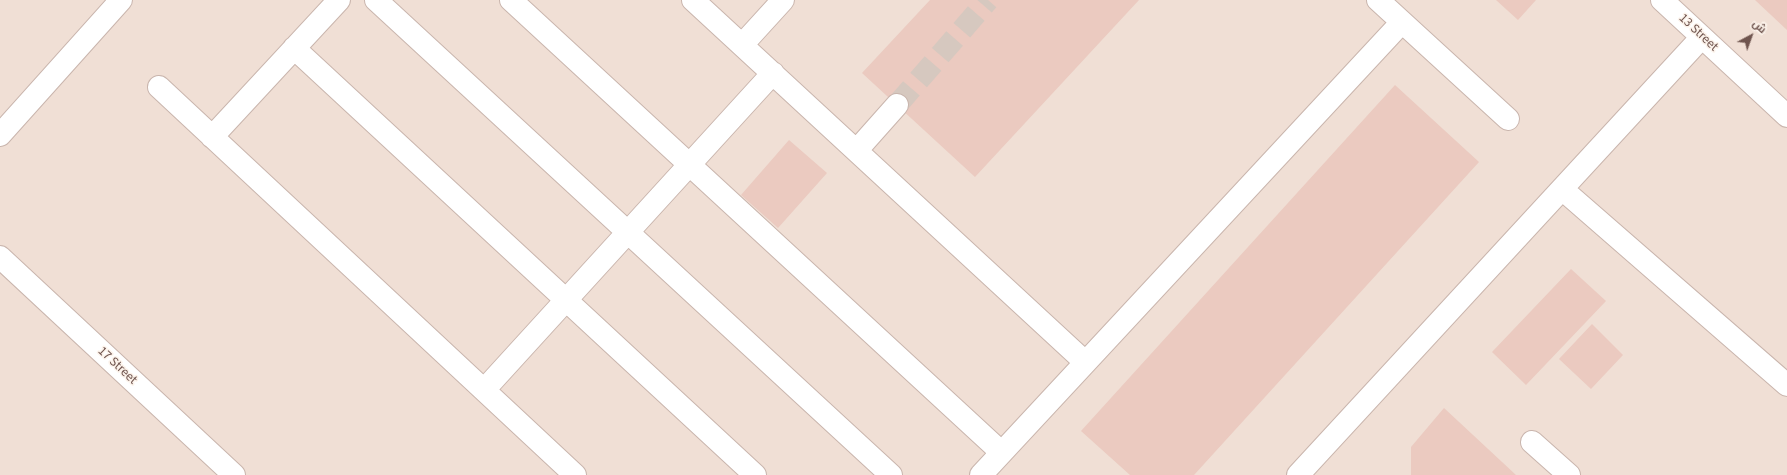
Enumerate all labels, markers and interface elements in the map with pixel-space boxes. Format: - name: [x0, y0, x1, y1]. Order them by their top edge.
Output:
- street label: 13 Street: [1675, 11, 1721, 55]
- north arrow: [1731, 16, 1771, 56]
- text: ش: [1749, 16, 1769, 37]
- street label: 17 Street: [94, 344, 140, 388]

